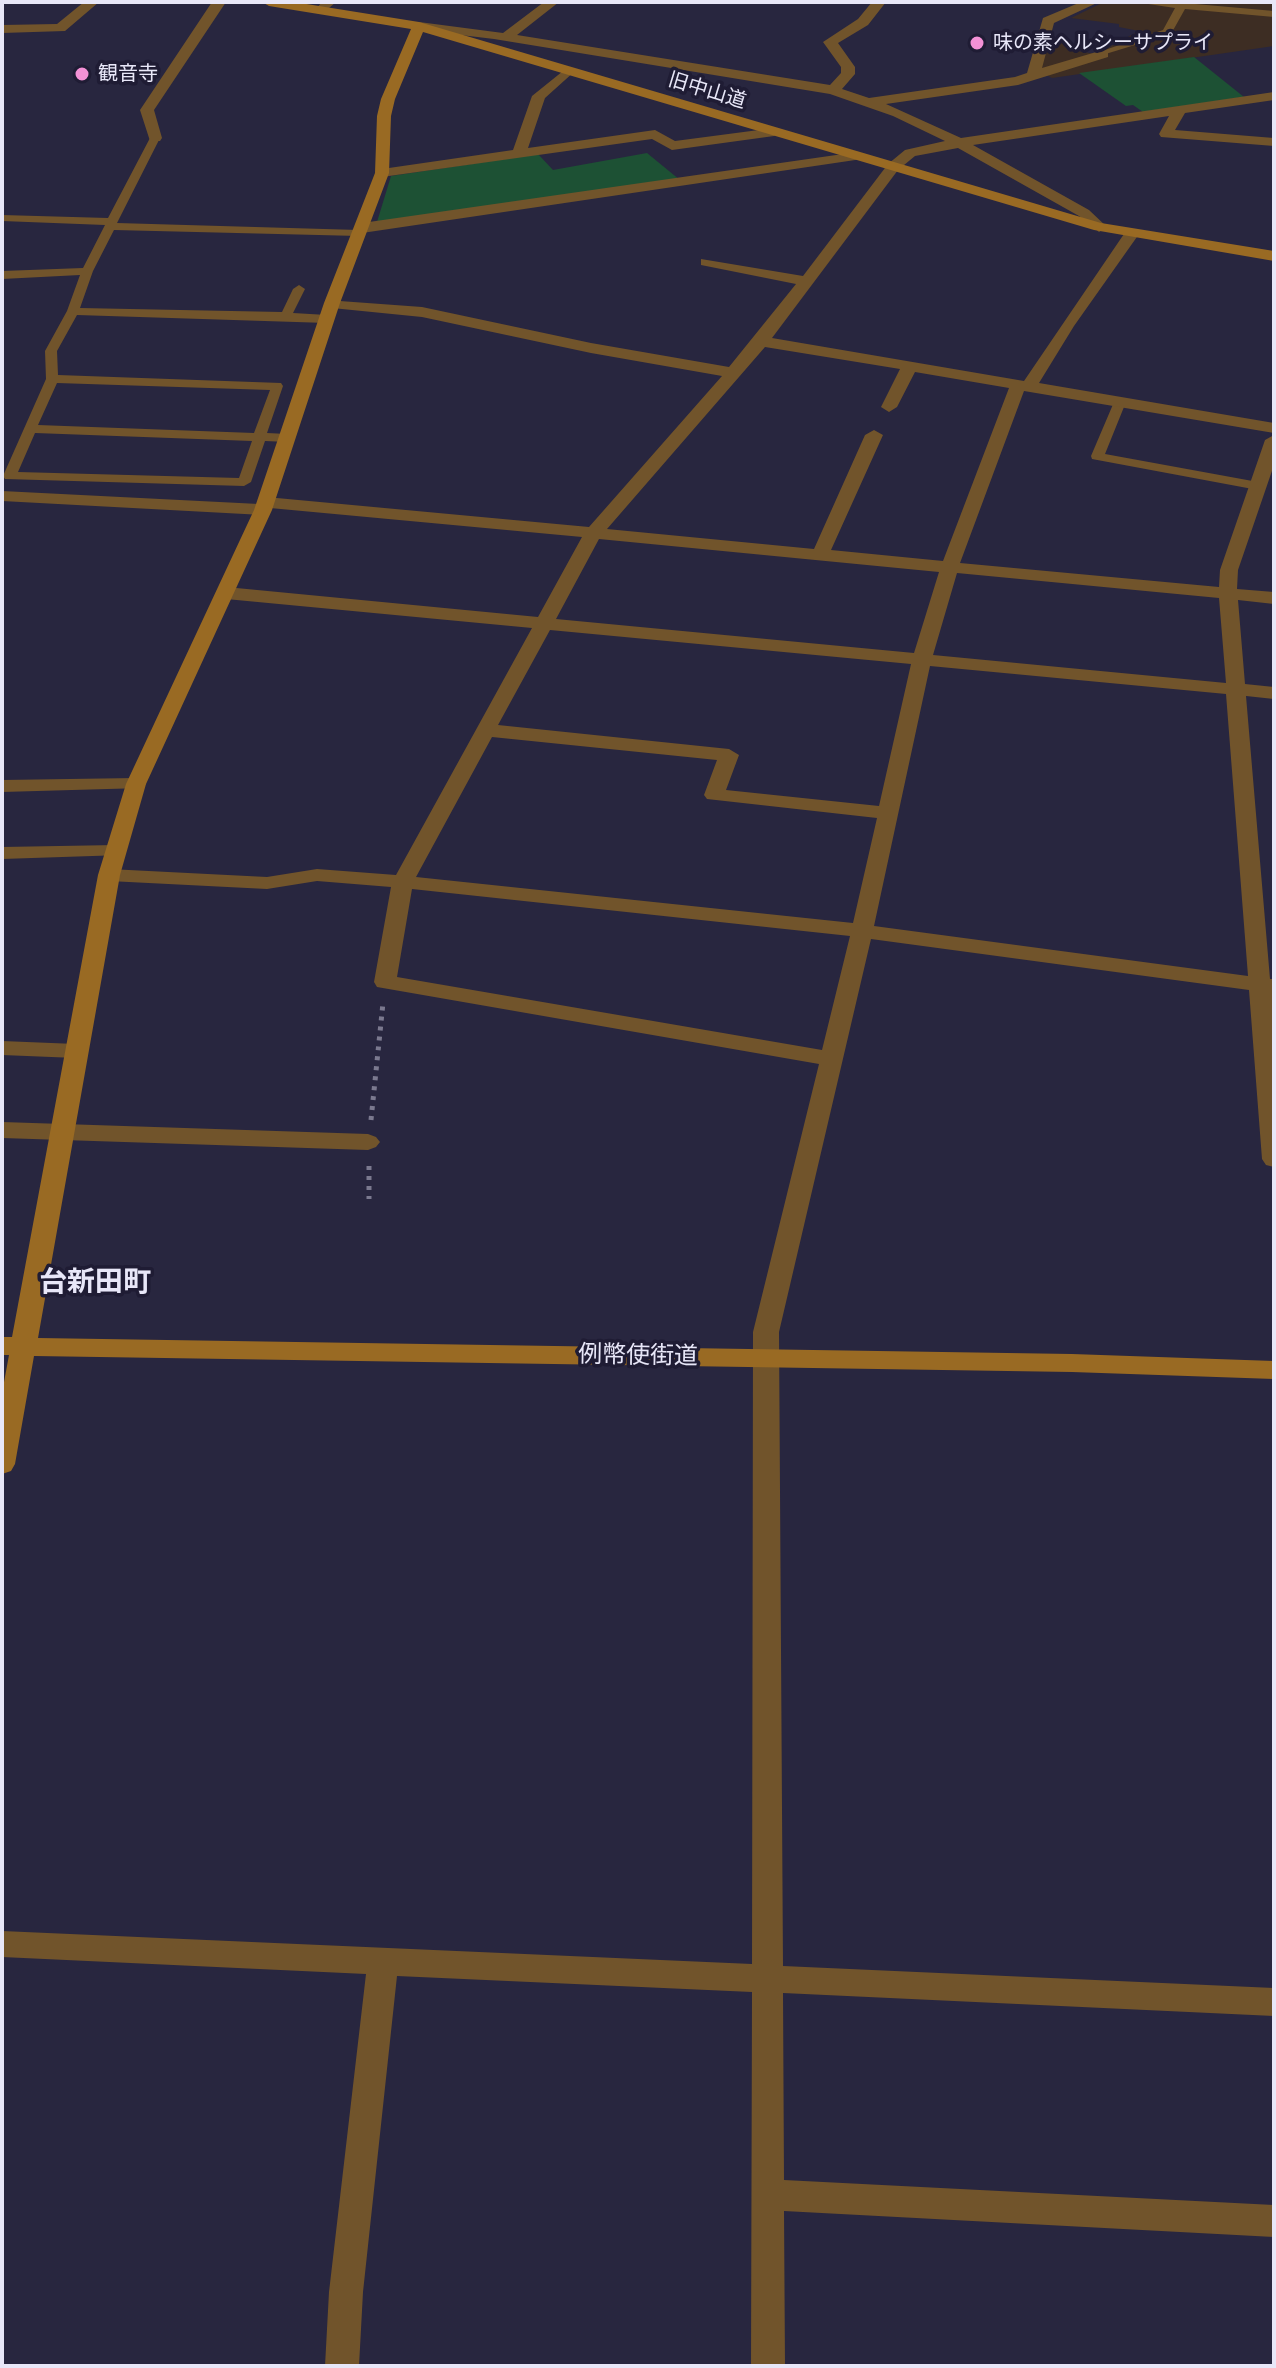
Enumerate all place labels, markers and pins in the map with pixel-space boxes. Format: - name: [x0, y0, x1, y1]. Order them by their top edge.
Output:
- place label: 味の素ヘルシーサプライ: [993, 31, 1213, 55]
- marker: 味の素ヘルシーサプライ: [968, 34, 986, 52]
- place label: 観音寺: [98, 62, 158, 86]
- marker: 観音寺: [73, 65, 91, 83]

